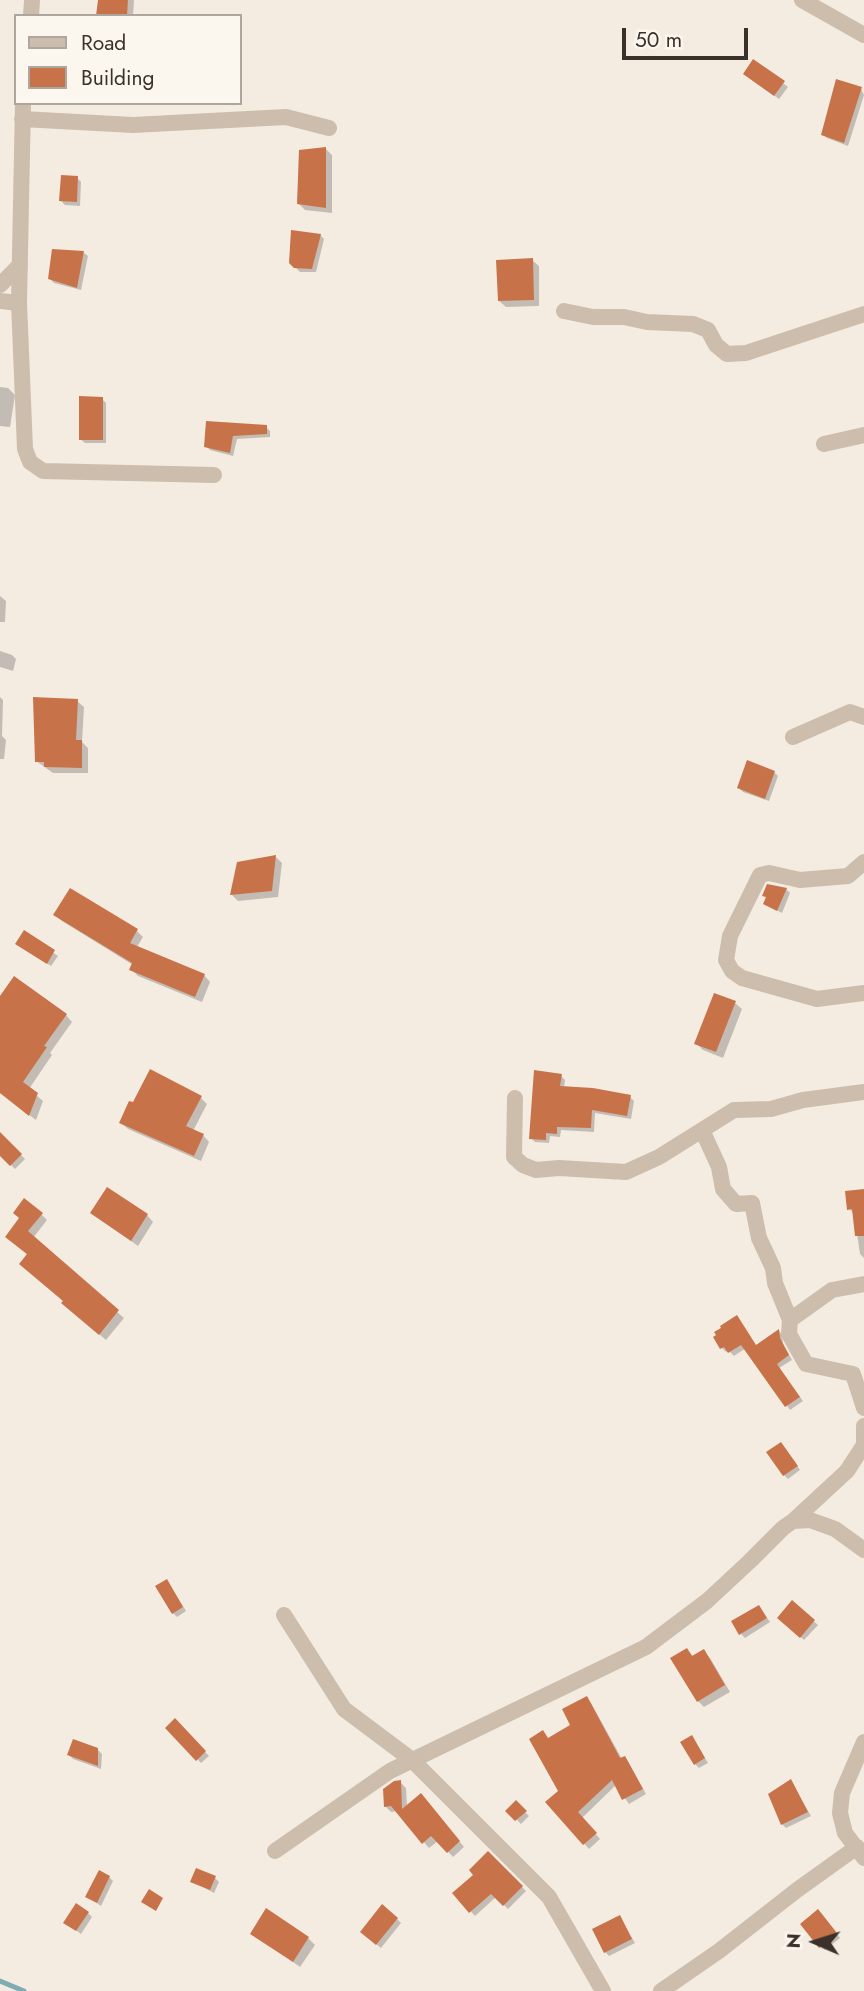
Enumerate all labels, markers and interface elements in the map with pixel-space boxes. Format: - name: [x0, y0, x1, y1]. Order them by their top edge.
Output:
- legend: [14, 14, 242, 105]
- scale bar: [626, 14, 752, 58]
- text: 50 m: [635, 25, 682, 55]
- text: Road: [81, 28, 126, 58]
- text: Building: [81, 63, 154, 93]
- north arrow: [780, 1907, 850, 1977]
- text: N: [780, 1933, 807, 1949]

